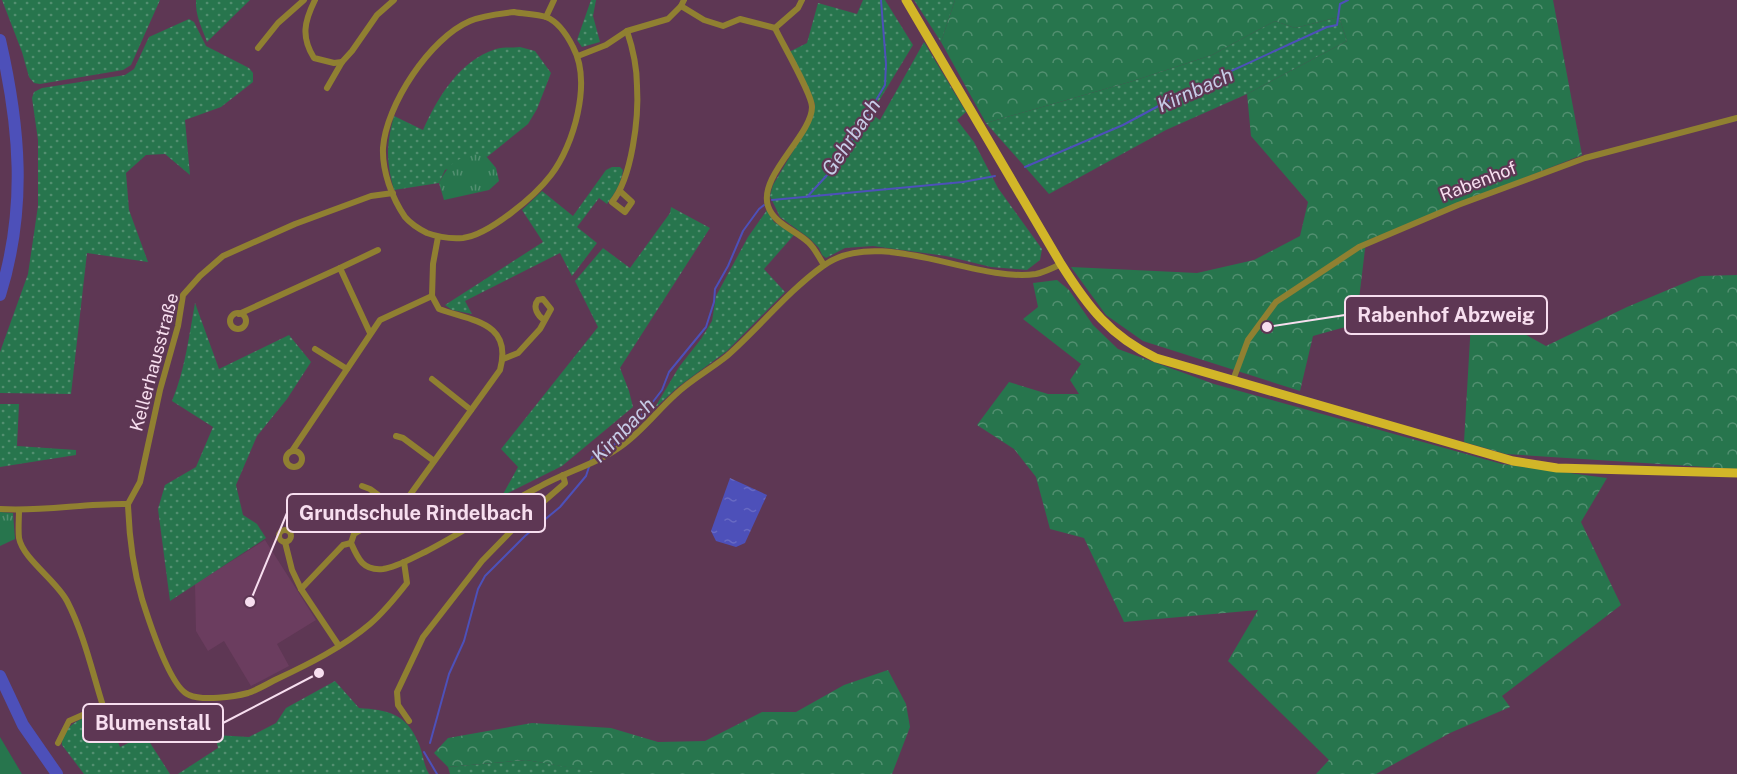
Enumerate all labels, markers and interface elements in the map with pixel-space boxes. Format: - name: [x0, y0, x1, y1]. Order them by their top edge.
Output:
- water label: Kirnbach: [1153, 63, 1237, 117]
- water label: Gehrbach: [817, 94, 885, 180]
- street label: Rabenhof: [1437, 157, 1519, 205]
- street label: Kellerhausstraße: [125, 290, 183, 434]
- callout: Rabenhof Abzweig: [1345, 296, 1547, 334]
- text: Rabenhof Abzweig: [1357, 303, 1535, 327]
- water label: Kirnbach: [586, 393, 660, 467]
- callout: Grundschule Rindelbach: [287, 494, 545, 532]
- text: Grundschule Rindelbach: [299, 501, 533, 525]
- callout: Blumenstall: [83, 704, 223, 742]
- text: Blumenstall: [95, 711, 211, 735]

